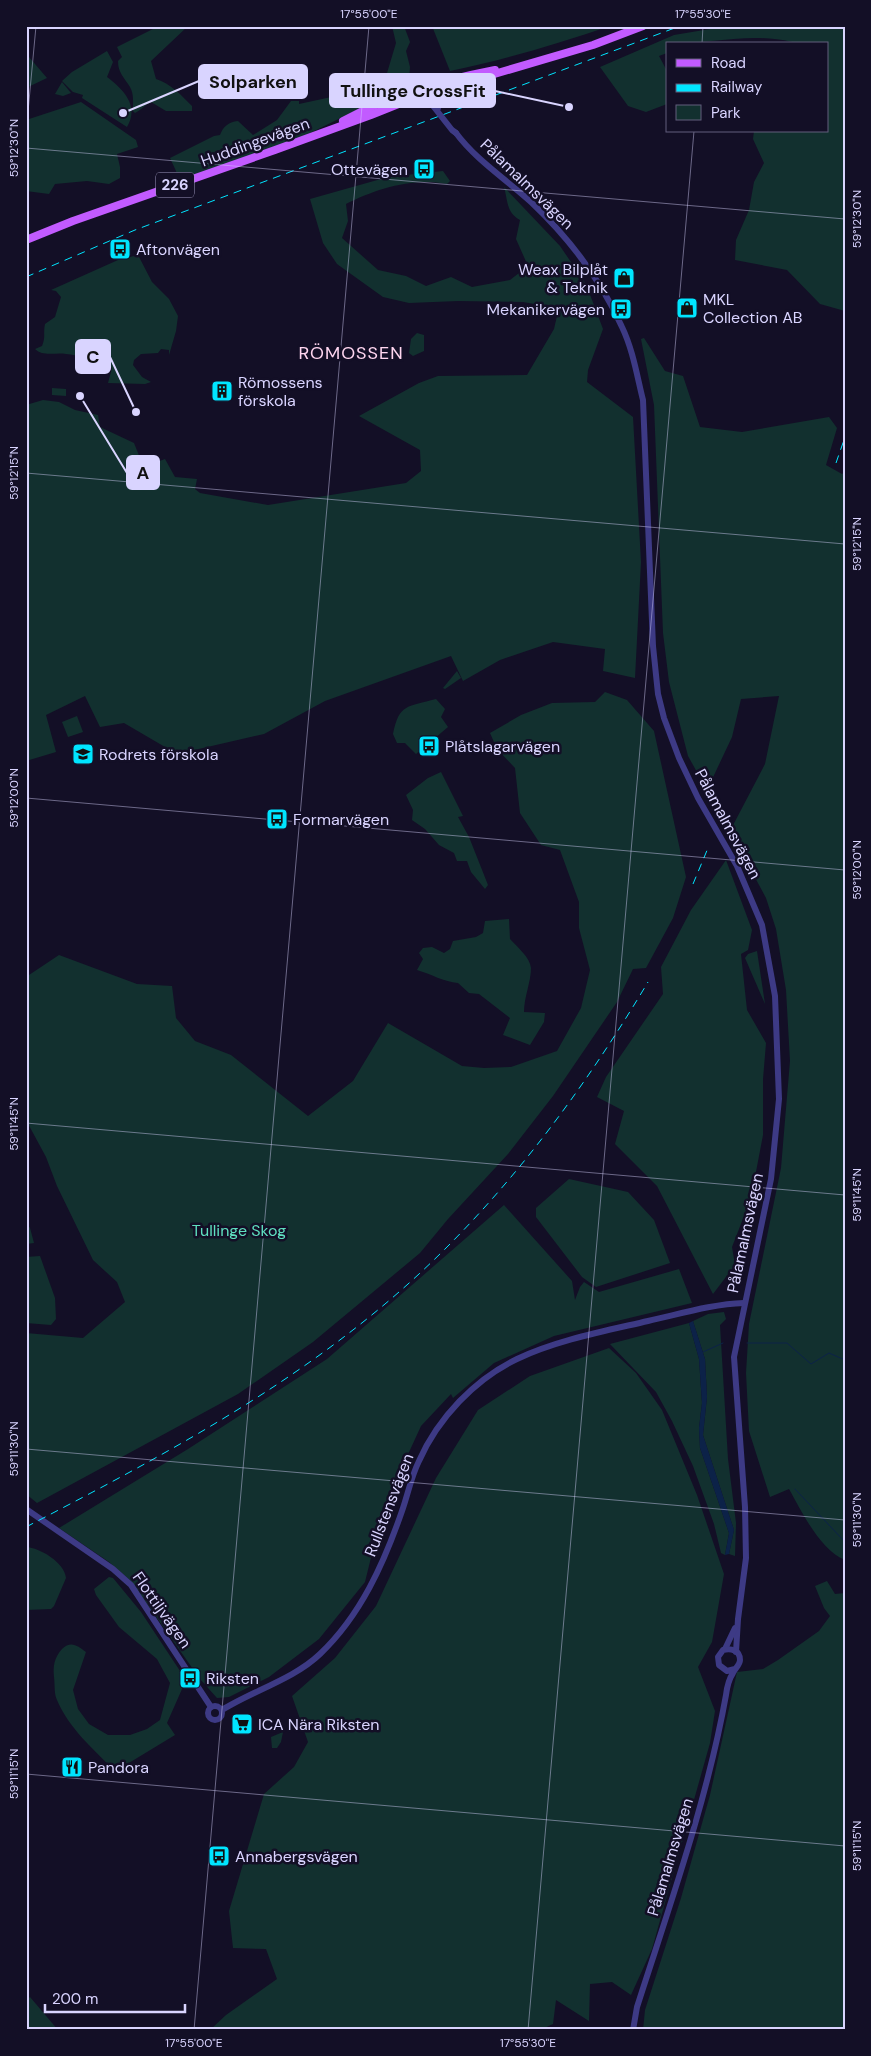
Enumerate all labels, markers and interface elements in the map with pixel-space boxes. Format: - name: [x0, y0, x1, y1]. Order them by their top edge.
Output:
- text: 17°55'00"E: [340, 6, 398, 22]
- text: 17°55'30"E: [675, 6, 731, 22]
- legend: [666, 42, 828, 132]
- text: Road: [711, 53, 746, 73]
- callout: Solparken: [199, 65, 307, 98]
- text: Solparken: [209, 70, 297, 94]
- callout: Tullinge CrossFit: [330, 74, 495, 107]
- text: Railway: [711, 77, 763, 97]
- text: Tullinge CrossFit: [340, 79, 486, 103]
- text: Park: [711, 103, 741, 123]
- street label: Huddingevägen: [198, 113, 312, 171]
- text: 59°12'30"N: [6, 119, 22, 177]
- street label: Pålamalmsvägen: [476, 134, 578, 234]
- bus stop icon: Ottevägen: [412, 157, 436, 181]
- place label: Ottevägen: [331, 159, 408, 180]
- road number: 226: [156, 172, 194, 198]
- text: 59°12'30"N: [849, 190, 865, 248]
- bus stop icon: Aftonvägen: [108, 237, 132, 261]
- place label: Aftonvägen: [136, 239, 220, 260]
- place label: Weax Bilplåt & Teknik: [518, 259, 608, 298]
- shop icon: Weax Bilplåt & Teknik: [612, 266, 636, 290]
- place label: MKL Collection AB: [703, 289, 802, 328]
- shop icon: MKL Collection AB: [675, 296, 699, 320]
- bus stop icon: Mekanikervägen: [609, 297, 633, 321]
- place label: Mekanikervägen: [487, 299, 605, 320]
- callout: C: [76, 340, 110, 373]
- district label: RÖMOSSEN: [298, 341, 404, 365]
- text: C: [86, 345, 100, 369]
- place label: Römossens förskola: [238, 372, 323, 411]
- building icon: Römossens förskola: [210, 379, 234, 403]
- text: 59°12'15"N: [6, 446, 22, 500]
- callout: A: [127, 456, 159, 489]
- text: A: [137, 461, 150, 485]
- text: 59°12'15"N: [849, 517, 865, 571]
- bus stop icon: Plåtslagarvägen: [417, 734, 441, 758]
- place label: Plåtslagarvägen: [445, 736, 560, 757]
- school or university icon: Rodrets förskola: [71, 742, 95, 766]
- place label: Rodrets förskola: [99, 744, 218, 765]
- street label: Pålamalmsvägen: [690, 765, 766, 883]
- text: 59°12'00"N: [6, 768, 22, 828]
- bus stop icon: Formarvägen: [265, 807, 289, 831]
- place label: Formarvägen: [293, 809, 389, 830]
- text: 59°12'00"N: [849, 840, 865, 900]
- text: 59°11'45"N: [6, 1097, 22, 1151]
- text: 59°11'45"N: [849, 1168, 865, 1222]
- street label: Pålamalmsvägen: [722, 1171, 768, 1295]
- park label: Tullinge Skog: [192, 1220, 286, 1241]
- text: 59°11'30"N: [6, 1421, 22, 1477]
- street label: Rullstensvägen: [360, 1450, 418, 1560]
- text: 59°11'30"N: [849, 1492, 865, 1548]
- street label: Flottiljvägen: [128, 1568, 196, 1652]
- bus stop icon: Riksten: [178, 1666, 202, 1690]
- place label: Riksten: [206, 1668, 259, 1689]
- supermarket icon: ICA Nära Riksten: [230, 1712, 254, 1736]
- place label: ICA Nära Riksten: [258, 1714, 379, 1735]
- text: 59°11'15"N: [6, 1749, 22, 1799]
- restaurant icon: Pandora: [60, 1755, 84, 1779]
- place label: Pandora: [88, 1757, 149, 1778]
- street label: Pålamalmsvägen: [642, 1796, 698, 1918]
- text: 59°11'15"N: [849, 1821, 865, 1871]
- bus stop icon: Annabergsvägen: [207, 1844, 231, 1868]
- place label: Annabergsvägen: [235, 1846, 358, 1867]
- scale bar: [45, 1981, 185, 2013]
- text: 200 m: [52, 1989, 98, 2009]
- text: 17°55'00"E: [165, 2035, 223, 2051]
- text: 17°55'30"E: [500, 2035, 556, 2051]

